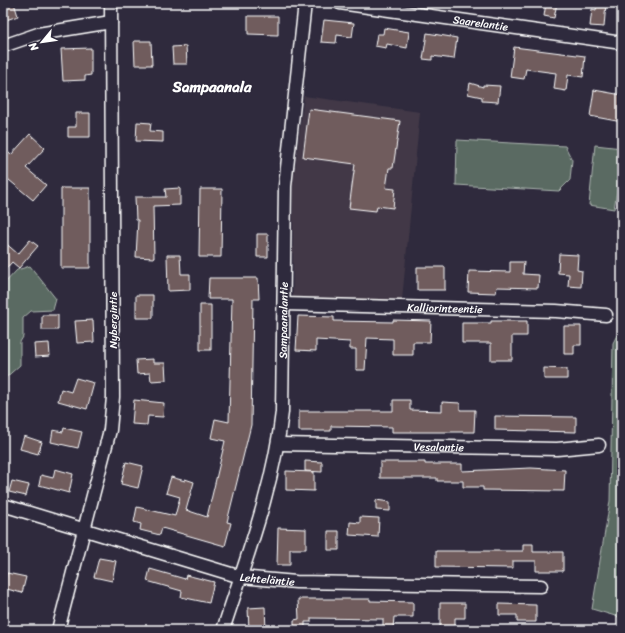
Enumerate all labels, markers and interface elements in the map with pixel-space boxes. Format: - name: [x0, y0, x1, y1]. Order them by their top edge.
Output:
- street label: Saarelantie: [452, 10, 510, 36]
- north arrow: [22, 22, 62, 62]
- text: N: [23, 38, 44, 55]
- district label: Sampaanala: [172, 74, 252, 100]
- street label: Sampaanalantie: [273, 281, 293, 359]
- street label: Nybergintie: [104, 291, 123, 349]
- street label: Kalliorinteentie: [407, 298, 483, 319]
- street label: Vesalantie: [414, 437, 465, 457]
- street label: Lehteläntie: [239, 567, 296, 591]

